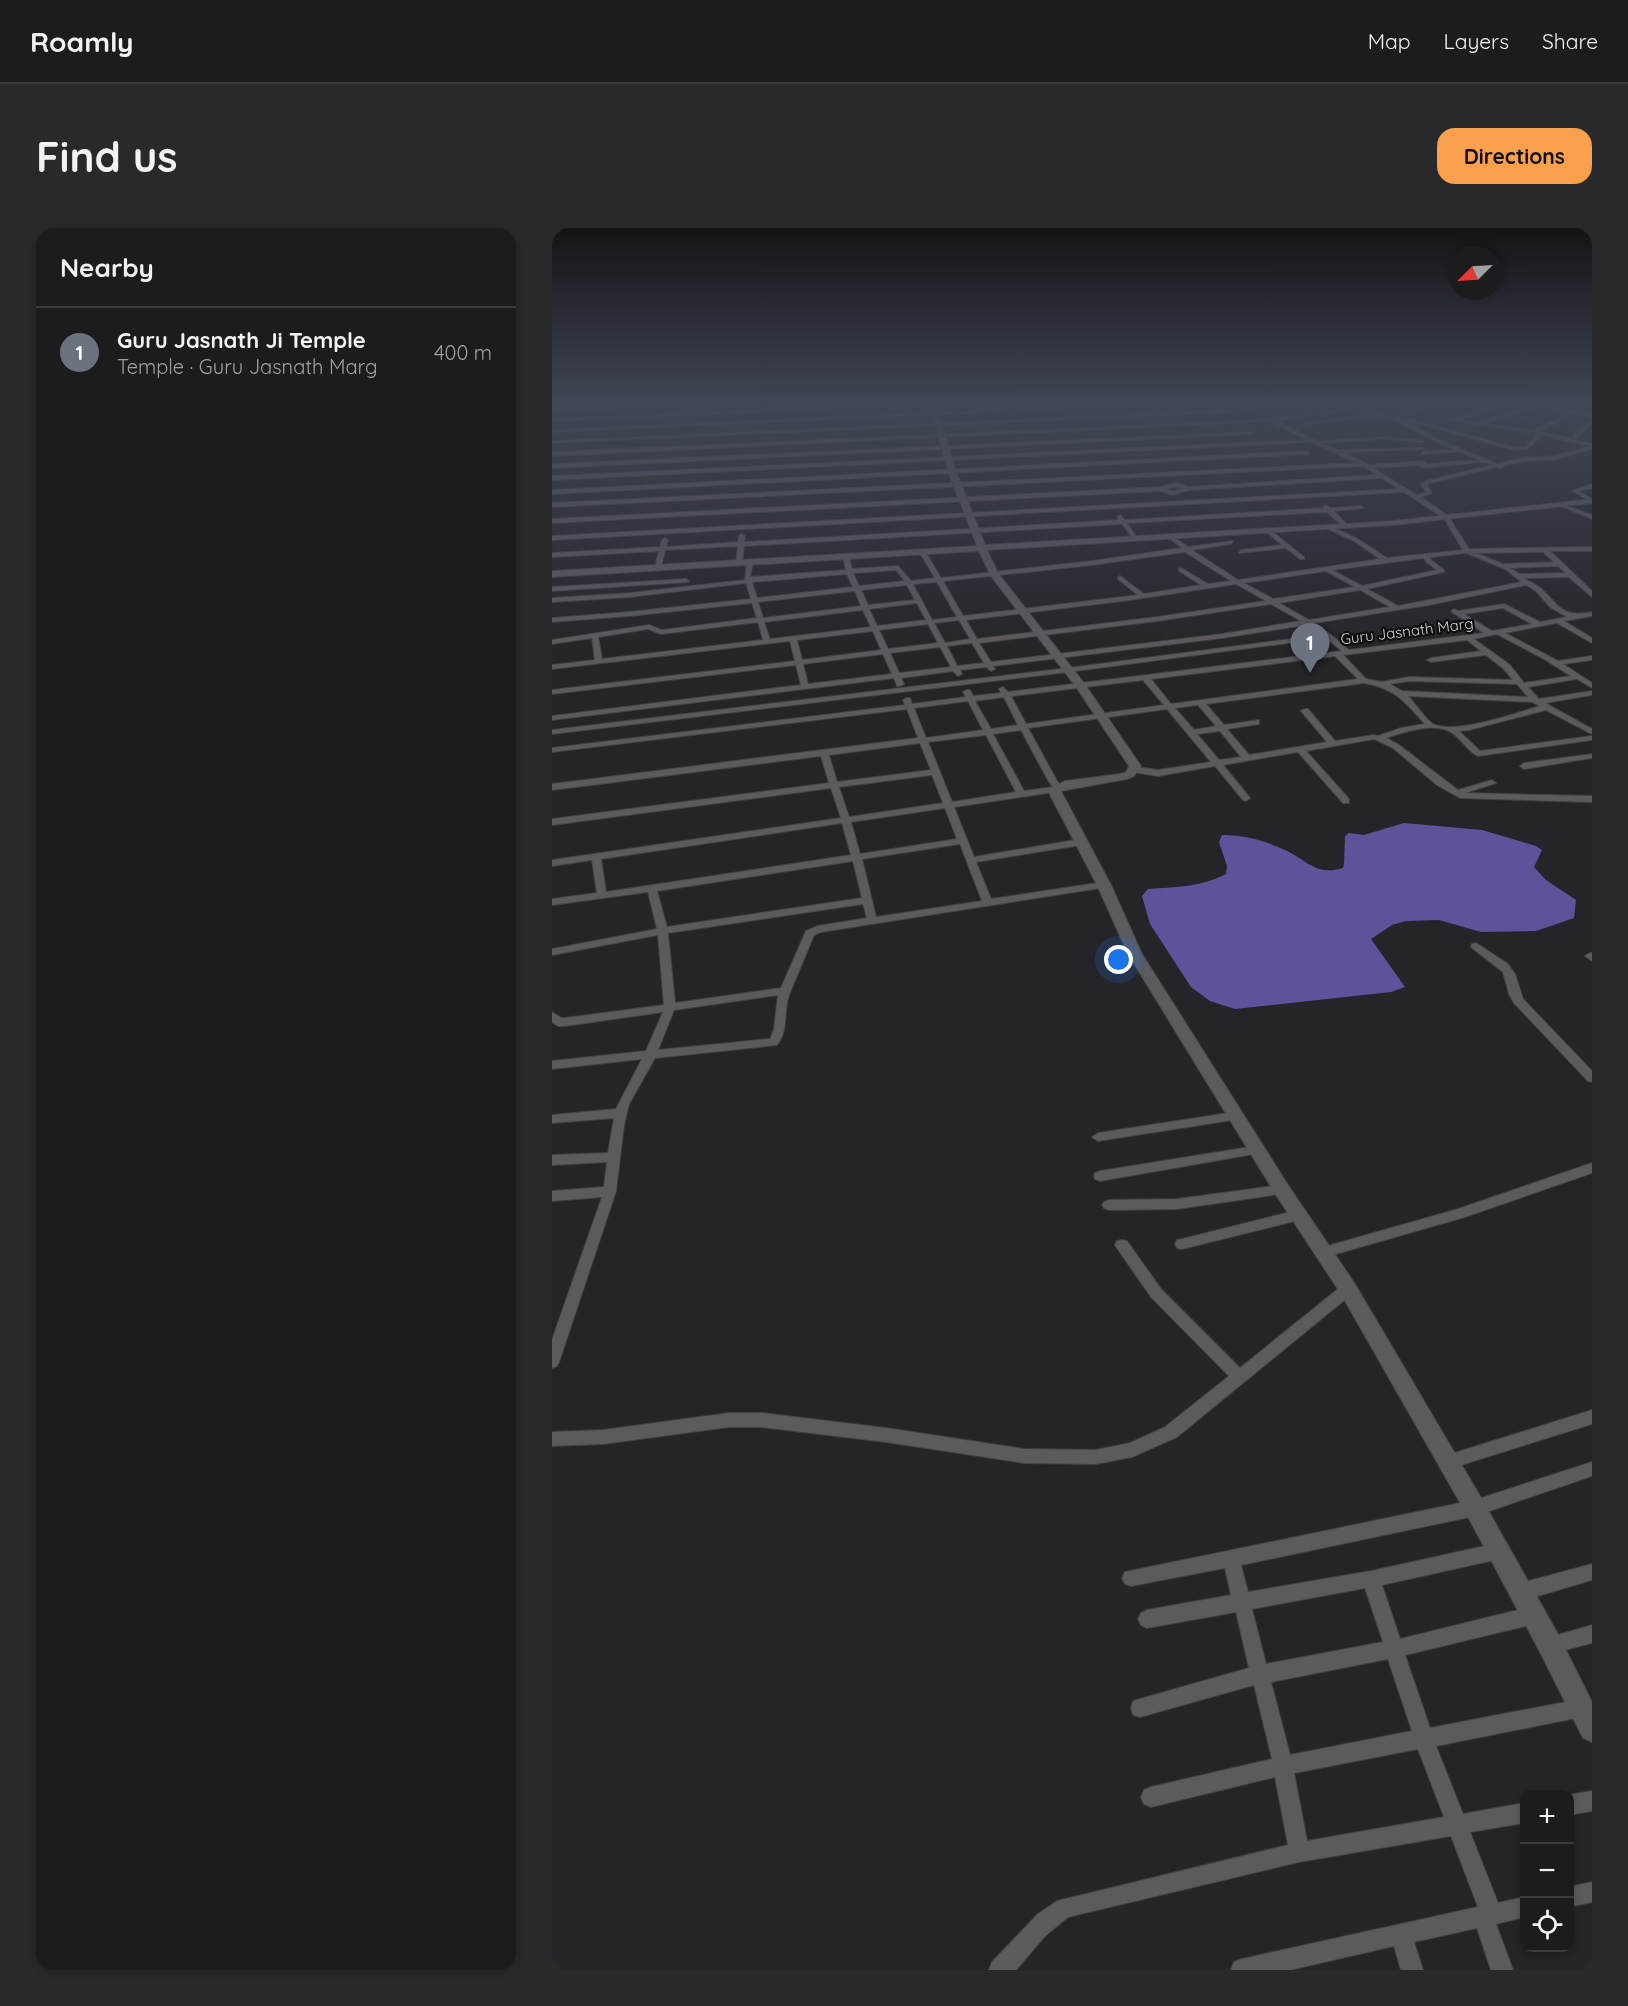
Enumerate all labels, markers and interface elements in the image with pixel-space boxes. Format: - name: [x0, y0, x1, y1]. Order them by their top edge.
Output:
- text: Roamly: [30, 24, 134, 59]
- text: Map: [1368, 28, 1411, 54]
- text: Layers: [1444, 28, 1509, 54]
- text: Share: [1542, 28, 1598, 54]
- button: Directions: [1437, 128, 1592, 184]
- text: Find us: [36, 130, 178, 183]
- north arrow: [1448, 246, 1502, 300]
- text: Nearby: [60, 251, 154, 284]
- text: Guru Jasnath Ji Temple: [117, 326, 366, 354]
- text: 1: [76, 340, 83, 365]
- text: 400 m: [434, 340, 492, 365]
- text: Temple · Guru Jasnath Marg: [117, 354, 377, 379]
- street label: Guru Jasnath Marg: [1339, 613, 1475, 649]
- pin: 1: [1290, 624, 1329, 673]
- your location: [1104, 945, 1133, 974]
- map controls: [1520, 1790, 1574, 1952]
- button: +: [1520, 1790, 1574, 1844]
- button: −: [1520, 1844, 1574, 1898]
- button: locate: [1520, 1898, 1574, 1952]

